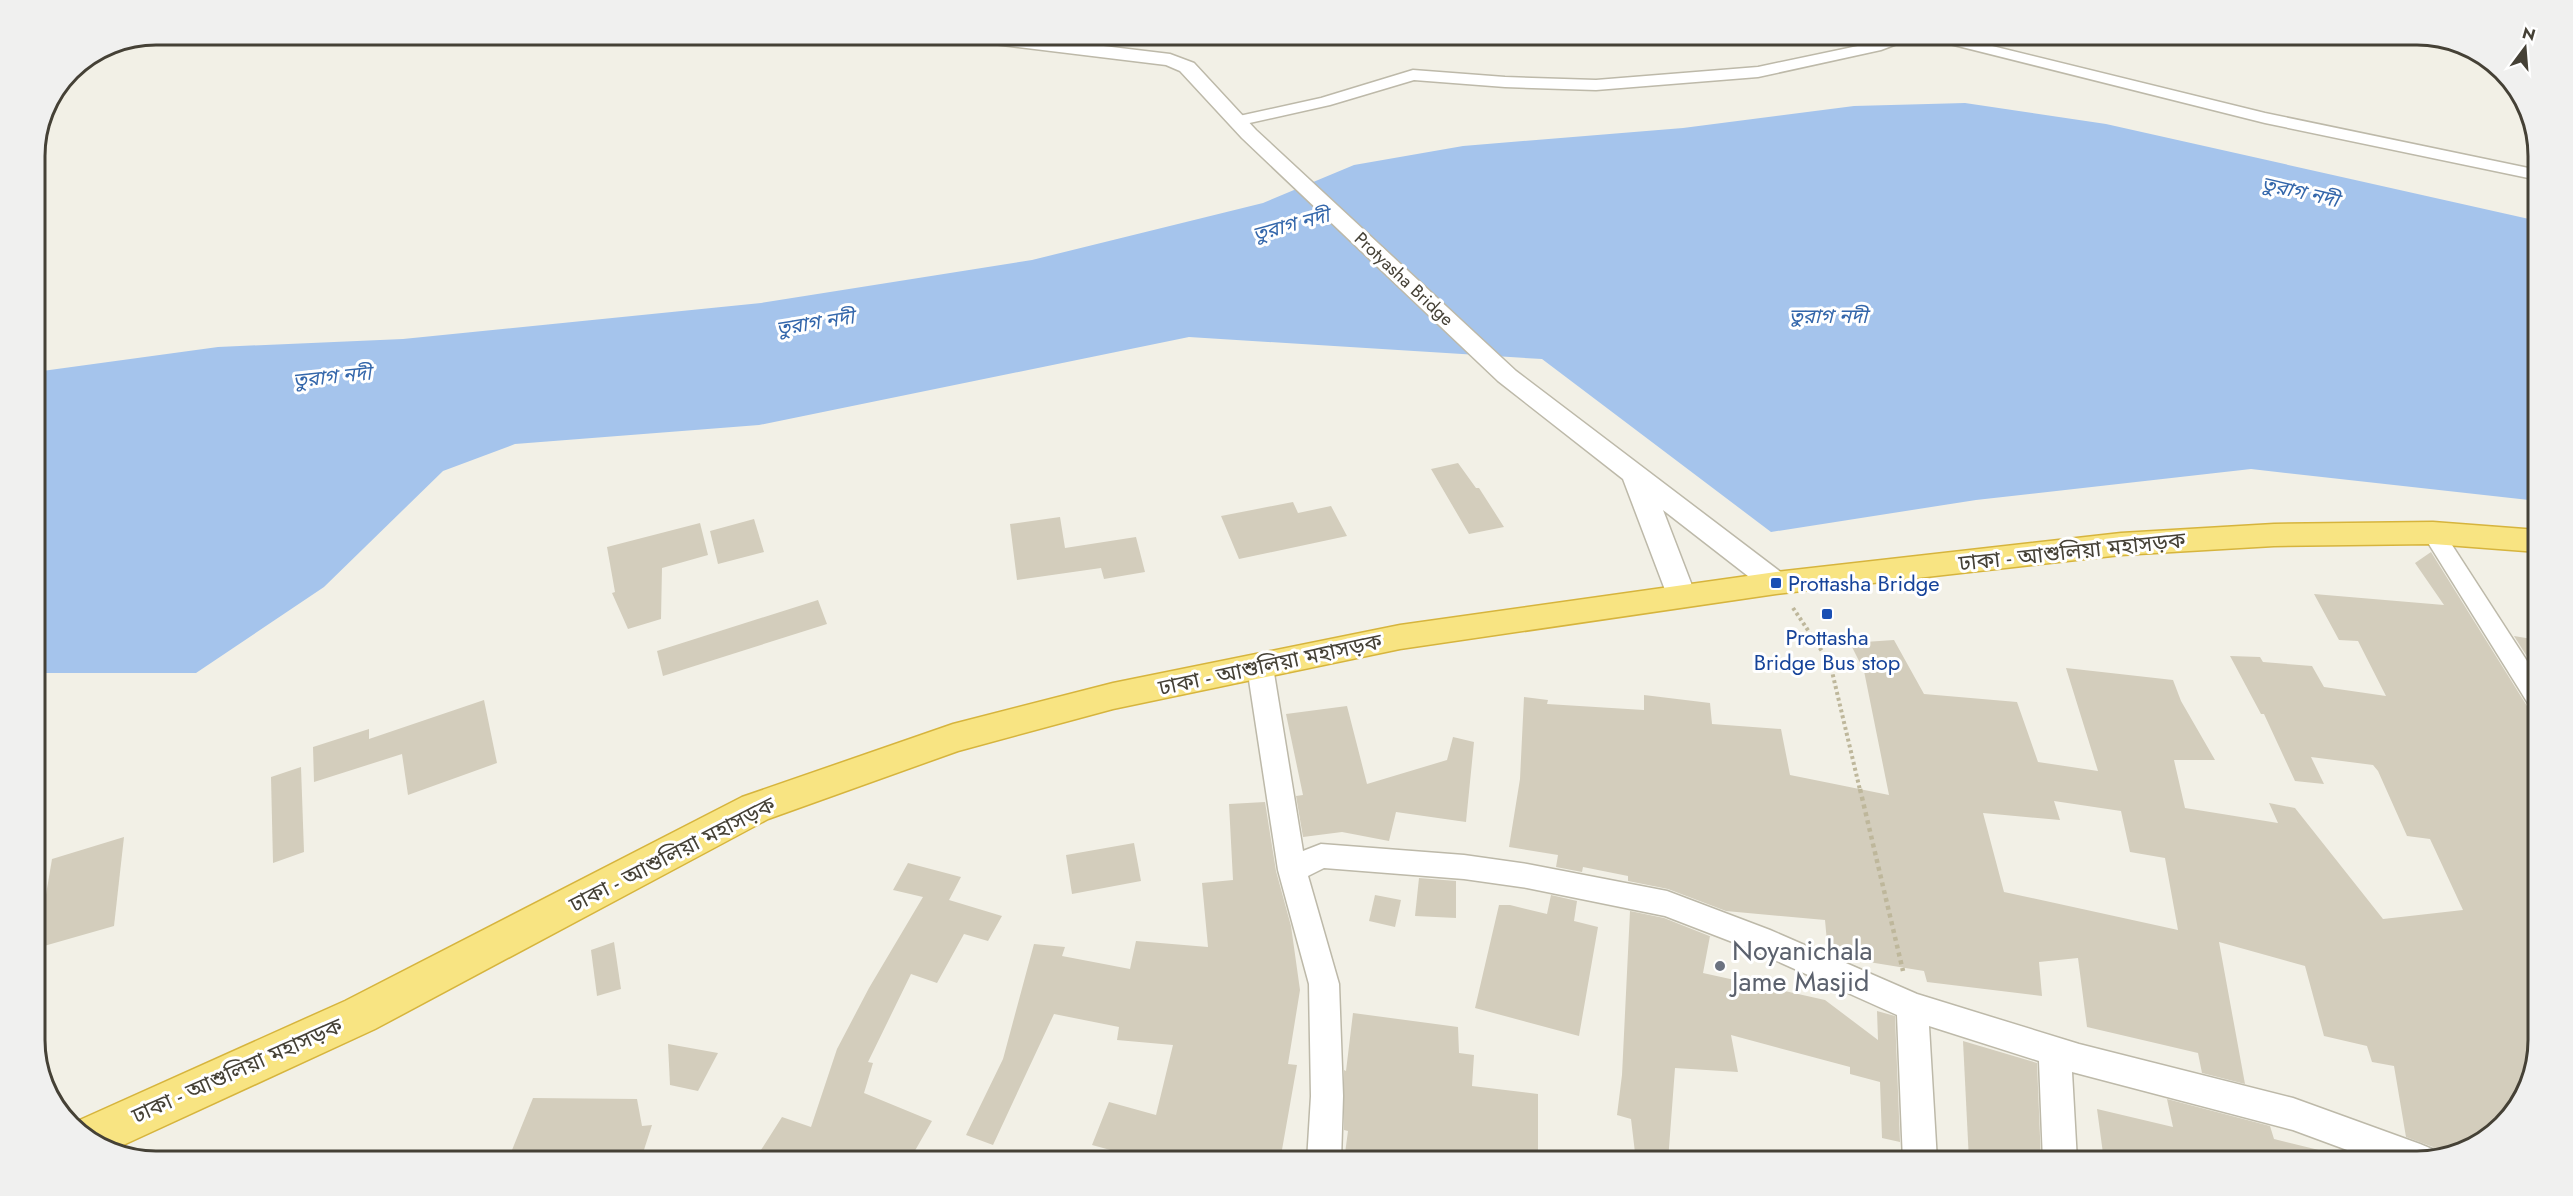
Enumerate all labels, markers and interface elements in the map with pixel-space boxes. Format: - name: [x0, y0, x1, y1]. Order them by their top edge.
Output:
- north arrow: [2495, 18, 2555, 78]
- text: N: [2520, 21, 2538, 47]
- water label: তুরাগ নদী: [2258, 169, 2345, 216]
- water label: তুরাগ নদী: [1249, 200, 1336, 249]
- street label: Protyasha Bridge: [1348, 226, 1460, 332]
- water label: তুরাগ নদী: [774, 302, 860, 343]
- water label: তুরাগ নদী: [1789, 302, 1871, 331]
- water label: তুরাগ নদী: [291, 358, 376, 396]
- street label: ঢাকা - আশুলিয়া মহাসড়ক: [1956, 523, 2187, 579]
- place label: Prottasha Bridge: [1788, 567, 1940, 599]
- marker: Prottasha Bridge: [1769, 576, 1783, 590]
- marker: Prottasha Bridge Bus stop: [1820, 607, 1834, 621]
- place label: Prottasha Bridge Bus stop: [1754, 621, 1900, 678]
- street label: ঢাকা - আশুলিয়া মহাসড়ক: [1154, 625, 1385, 704]
- street label: ঢাকা - আশুলিয়া মহাসড়ক: [562, 788, 781, 920]
- place label: Noyanichala Jame Masjid: [1729, 931, 1873, 1001]
- marker: Noyanichala Jame Masjid: [1713, 959, 1727, 973]
- street label: ঢাকা - আশুলিয়া মহাসড়ক: [126, 1009, 348, 1131]

